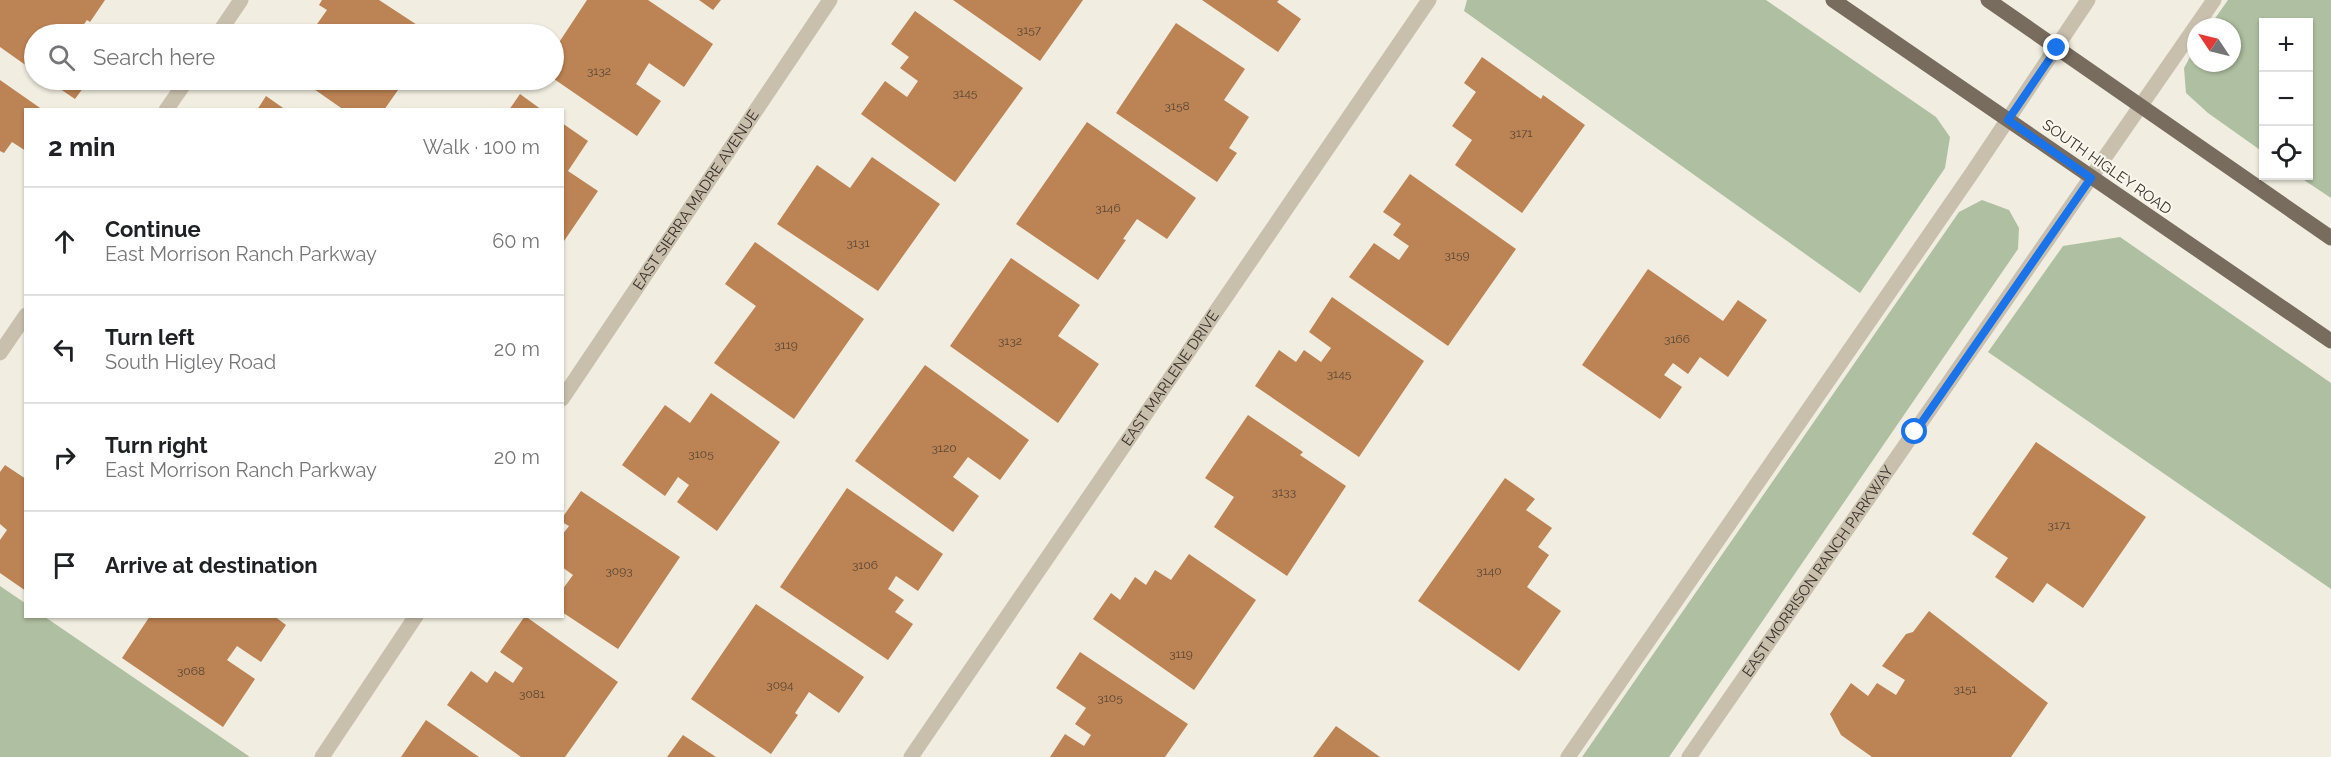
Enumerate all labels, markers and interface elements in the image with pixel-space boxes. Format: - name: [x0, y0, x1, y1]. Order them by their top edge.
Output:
- north arrow: [2187, 18, 2241, 72]
- map controls: [2259, 18, 2313, 180]
- button: +: [2259, 18, 2313, 72]
- house number: 3157: [1017, 23, 1042, 37]
- search box: [24, 24, 564, 90]
- route end: [2043, 34, 2069, 60]
- icon: search: [45, 41, 78, 74]
- text: Search here: [93, 44, 215, 70]
- house number: 3132: [587, 64, 611, 78]
- button: −: [2259, 72, 2313, 126]
- house number: 3145: [953, 86, 978, 100]
- house number: 3158: [1164, 99, 1190, 113]
- street label: EAST SIERRA MADRE AVENUE: [629, 106, 763, 293]
- street label: SOUTH HIGLEY ROAD: [2039, 116, 2175, 219]
- house number: 3171: [1509, 126, 1533, 140]
- button: locate: [2259, 126, 2313, 180]
- text: 2 min: [48, 132, 115, 162]
- text: Walk · 100 m: [423, 135, 540, 159]
- house number: 3146: [1095, 201, 1121, 215]
- text: Continue: [105, 216, 201, 242]
- icon: ahead: [48, 225, 81, 258]
- text: 60 m: [492, 229, 540, 253]
- house number: 3131: [846, 236, 870, 250]
- text: East Morrison Ranch Parkway: [105, 242, 377, 266]
- house number: 3159: [1444, 248, 1470, 262]
- street label: EAST MARLENE DRIVE: [1118, 307, 1223, 449]
- text: Turn left: [105, 324, 195, 350]
- house number: 3166: [1664, 332, 1690, 346]
- icon: left: [48, 333, 81, 366]
- house number: 3132: [998, 334, 1022, 348]
- text: 20 m: [494, 337, 540, 361]
- house number: 3119: [774, 338, 798, 352]
- text: South Higley Road: [105, 350, 276, 374]
- house number: 3145: [1327, 367, 1352, 381]
- route start: [1901, 418, 1927, 444]
- text: Turn right: [105, 432, 208, 458]
- icon: right: [48, 441, 81, 474]
- house number: 3120: [931, 441, 957, 455]
- text: 20 m: [494, 445, 540, 469]
- house number: 3105: [688, 447, 714, 461]
- text: East Morrison Ranch Parkway: [105, 458, 377, 482]
- street label: EAST MORRISON RANCH PARKWAY: [1738, 462, 1897, 680]
- house number: 3133: [1272, 485, 1296, 499]
- house number: 3171: [2047, 518, 2071, 532]
- icon: arrive: [48, 549, 81, 582]
- text: Arrive at destination: [105, 552, 318, 578]
- house number: 3106: [852, 558, 878, 572]
- house number: 3093: [605, 564, 633, 578]
- house number: 3140: [1476, 564, 1502, 578]
- house number: 3119: [1169, 647, 1193, 661]
- house number: 3068: [177, 664, 205, 678]
- house number: 3094: [766, 678, 794, 692]
- house number: 3151: [1953, 682, 1977, 696]
- house number: 3081: [519, 687, 545, 701]
- house number: 3105: [1097, 691, 1123, 705]

